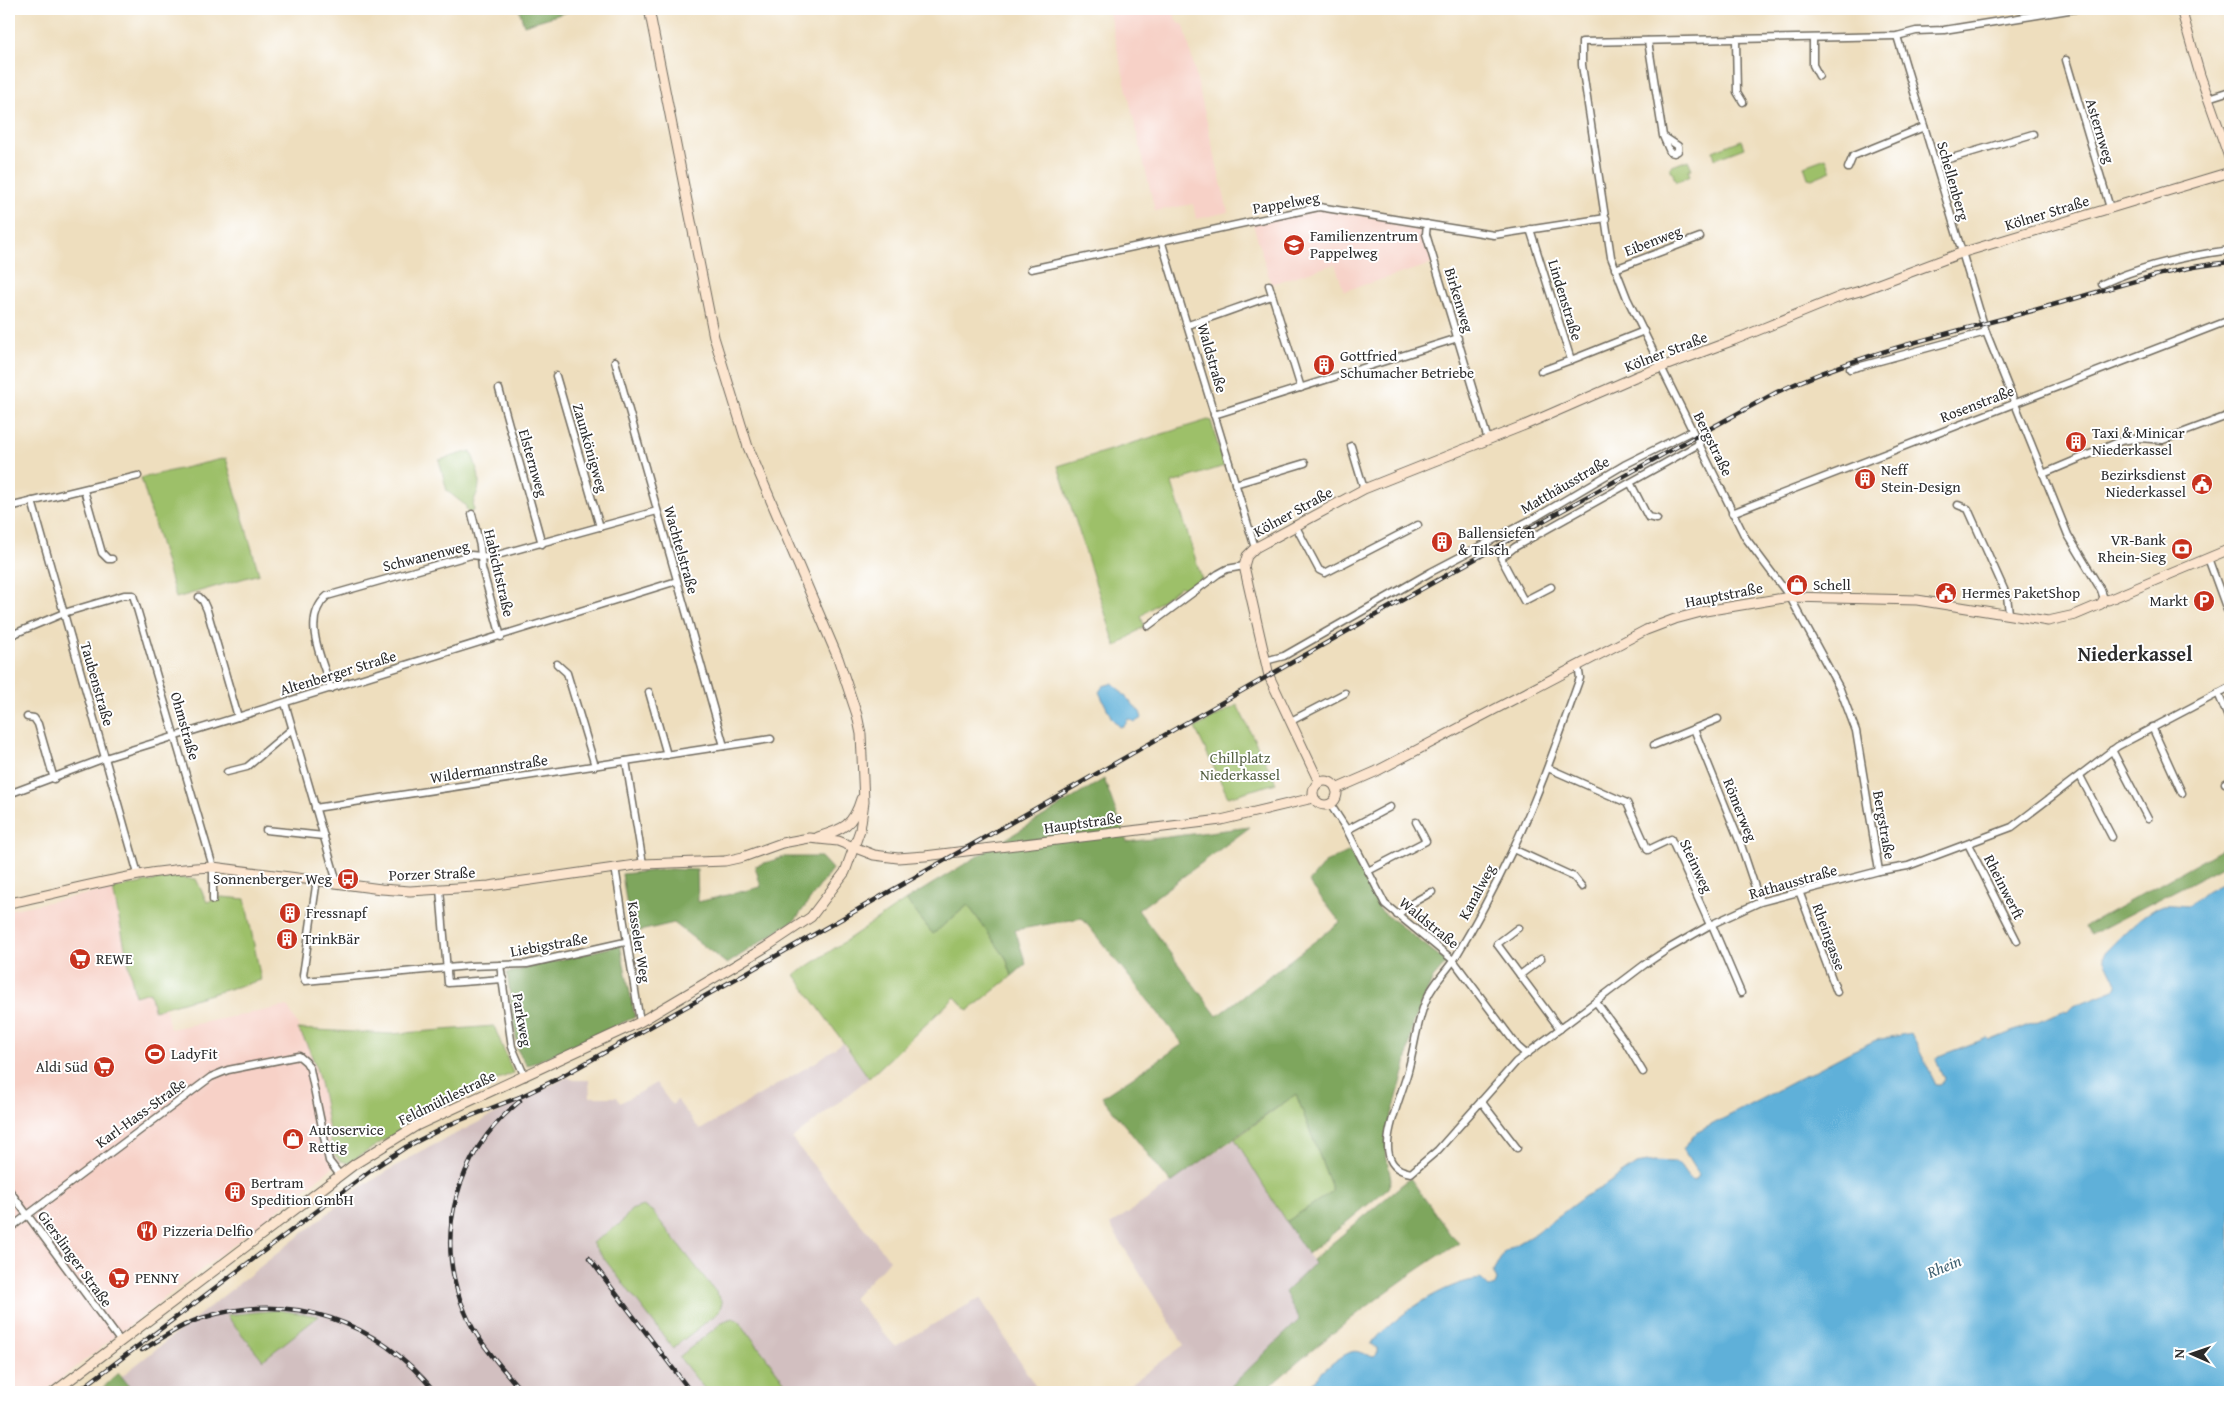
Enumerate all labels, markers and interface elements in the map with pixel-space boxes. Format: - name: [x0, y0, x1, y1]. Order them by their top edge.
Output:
- street label: Asternweg: [2081, 96, 2120, 166]
- street label: Schellenberg: [1932, 139, 1975, 223]
- street label: Pappelweg: [1251, 186, 1321, 219]
- street label: Kölner Straße: [2002, 190, 2092, 235]
- street label: Eibenweg: [1621, 220, 1685, 261]
- place label: Familienzentrum Pappelweg: [1310, 225, 1419, 263]
- school or university icon: Familienzentrum Pappelweg: [1282, 233, 1306, 257]
- street label: Lindenstraße: [1543, 257, 1588, 343]
- street label: Birkenweg: [1440, 265, 1479, 335]
- street label: Waldstraße: [1193, 321, 1232, 395]
- street label: Kölner Straße: [1621, 326, 1710, 377]
- place label: Gottfried Schumacher Betriebe: [1340, 345, 1474, 383]
- building icon: Gottfried Schumacher Betriebe: [1312, 353, 1336, 377]
- street label: Rosenstraße: [1937, 380, 2017, 427]
- street label: Zaunkönigweg: [568, 401, 613, 495]
- street label: Bergstraße: [1689, 408, 1738, 480]
- place label: Taxi & Minicar Niederkassel: [2092, 422, 2185, 460]
- street label: Elsternweg: [514, 427, 553, 500]
- building icon: Taxi & Minicar Niederkassel: [2064, 430, 2088, 454]
- street label: Matthäusstraße: [1516, 451, 1613, 519]
- place label: Neff Stein-Design: [1881, 459, 1961, 497]
- place label: Bezirksdienst Niederkassel: [2101, 464, 2187, 502]
- building icon: Neff Stein-Design: [1853, 467, 1877, 491]
- public building icon: Bezirksdienst Niederkassel: [2190, 472, 2214, 496]
- street label: Kölner Straße: [1249, 481, 1336, 542]
- street label: Wachtelstraße: [659, 503, 704, 596]
- place label: Ballensiefen & Tilsch: [1458, 522, 1536, 560]
- street label: Habichtstraße: [479, 527, 520, 619]
- place label: VR-Bank Rhein-Sieg: [2098, 529, 2167, 567]
- building icon: Ballensiefen & Tilsch: [1430, 530, 1454, 554]
- street label: Schwanenweg: [380, 535, 472, 576]
- bank icon: VR-Bank Rhein-Sieg: [2170, 537, 2194, 561]
- shop icon: Schell: [1785, 573, 1809, 597]
- place label: Schell: [1813, 574, 1851, 595]
- street label: Hauptstraße: [1683, 577, 1765, 612]
- public building icon: Hermes PaketShop: [1934, 581, 1958, 605]
- place label: Hermes PaketShop: [1962, 582, 2080, 603]
- parking icon: Markt: [2192, 589, 2216, 613]
- place label: Markt: [2150, 590, 2189, 611]
- street label: Taubenstraße: [75, 639, 119, 728]
- district label: Niederkassel: [2078, 639, 2192, 668]
- street label: Altenberger Straße: [277, 645, 399, 700]
- street label: Ohmstraße: [166, 689, 205, 762]
- park label: Chillplatz Niederkassel: [1200, 747, 1280, 785]
- street label: Wildermannstraße: [429, 749, 549, 788]
- street label: Römerweg: [1718, 775, 1763, 845]
- street label: Bergstraße: [1868, 789, 1901, 861]
- street label: Hauptstraße: [1042, 807, 1123, 838]
- street label: Steinweg: [1675, 835, 1718, 897]
- street label: Rheinwerft: [1979, 851, 2030, 924]
- street label: Rathausstraße: [1746, 859, 1839, 904]
- street label: Kanalweg: [1453, 860, 1500, 923]
- street label: Porzer Straße: [388, 861, 476, 886]
- bus stop icon: Sonnenberger Weg: [336, 867, 360, 891]
- place label: Sonnenberger Weg: [213, 868, 333, 889]
- street label: Waldstraße: [1395, 892, 1464, 953]
- street label: Kasseler Weg: [623, 900, 656, 985]
- street label: Rheingasse: [1808, 900, 1851, 973]
- building icon: Fressnapf: [278, 901, 302, 925]
- place label: Fressnapf: [306, 902, 369, 923]
- building icon: TrinkBär: [275, 927, 299, 951]
- street label: Liebigstraße: [509, 927, 589, 962]
- place label: TrinkBär: [303, 928, 360, 949]
- supermarket icon: REWE: [68, 947, 92, 971]
- place label: REWE: [96, 948, 133, 969]
- street label: Parkweg: [507, 992, 538, 1049]
- sports icon: LadyFit: [143, 1042, 167, 1066]
- place label: LadyFit: [171, 1043, 218, 1064]
- supermarket icon: Aldi Süd: [92, 1055, 116, 1079]
- place label: Aldi Süd: [36, 1056, 88, 1077]
- street label: Feldmühlestraße: [394, 1065, 499, 1130]
- street label: Karl-Hass-Straße: [91, 1073, 190, 1153]
- place label: Autoservice Rettig: [309, 1119, 384, 1157]
- shop icon: Autoservice Rettig: [281, 1127, 305, 1151]
- place label: Bertram Spedition GmbH: [251, 1172, 353, 1210]
- building icon: Bertram Spedition GmbH: [223, 1180, 247, 1204]
- street label: Gierslinger Straße: [33, 1206, 118, 1311]
- restaurant icon: Pizzeria Delfio: [135, 1219, 159, 1243]
- place label: Pizzeria Delfio: [163, 1220, 254, 1241]
- water label: Rhein: [1922, 1248, 1965, 1284]
- supermarket icon: PENNY: [107, 1266, 131, 1290]
- place label: PENNY: [135, 1267, 179, 1288]
- north arrow: [2166, 1328, 2216, 1378]
- text: N: [2169, 1348, 2189, 1359]

